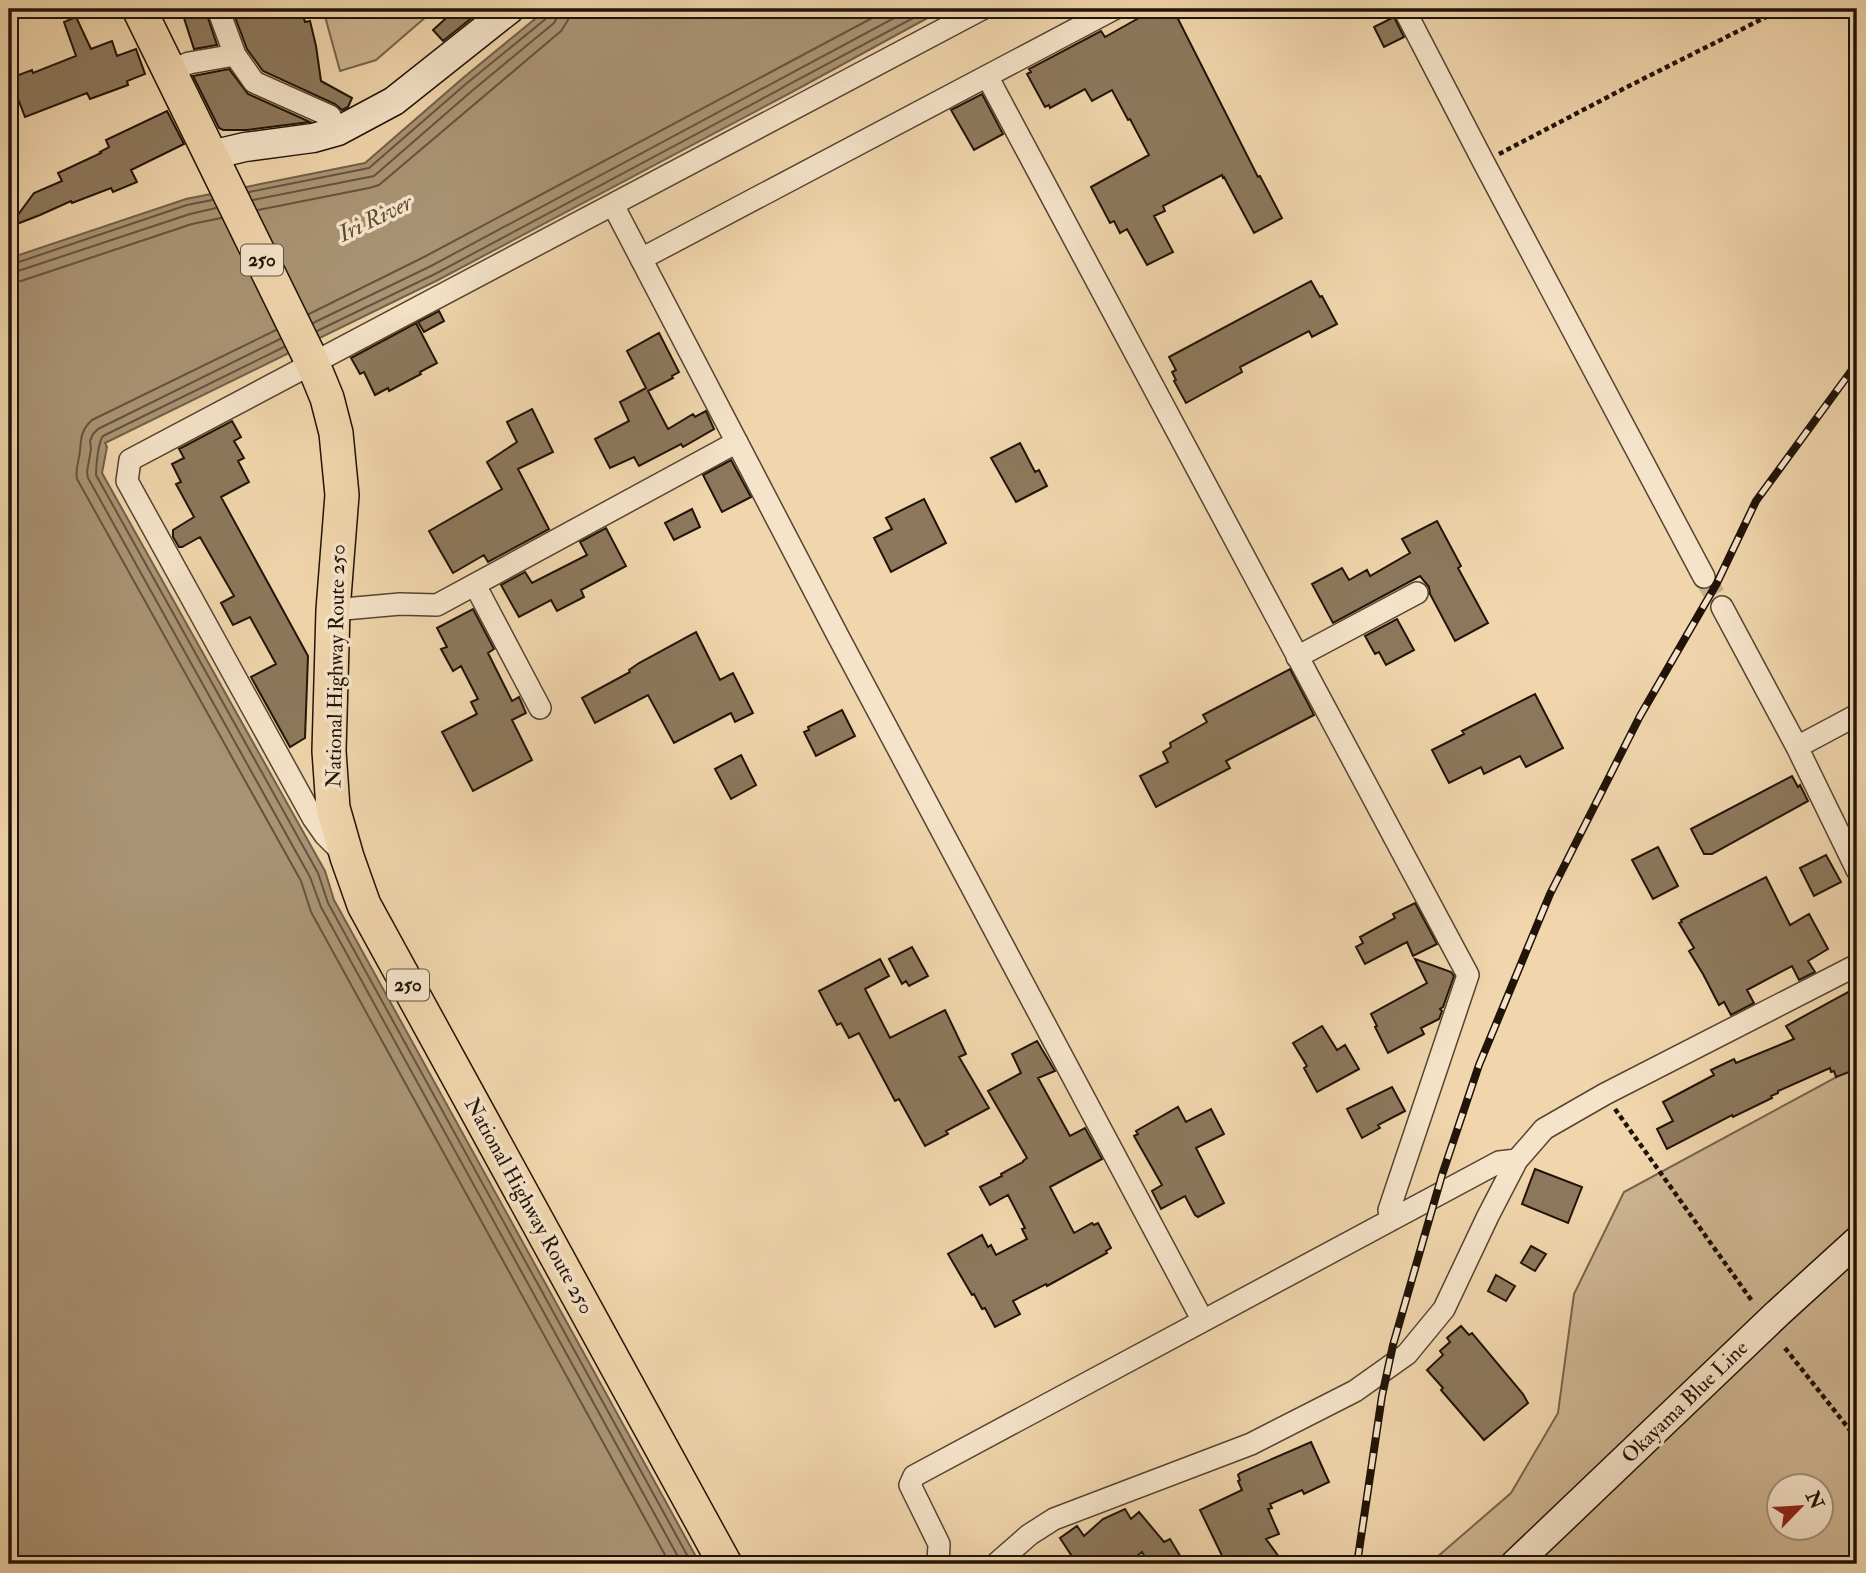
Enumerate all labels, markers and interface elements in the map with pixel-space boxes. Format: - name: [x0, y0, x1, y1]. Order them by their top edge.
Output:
- water label: Iri River: [332, 187, 418, 249]
- road number: 250: [241, 244, 283, 276]
- street label: National Highway Route 250: [320, 544, 352, 788]
- road number: 250: [387, 970, 429, 1001]
- street label: National Highway Route 250: [458, 1093, 600, 1319]
- street label: Okayama Blue Line: [1616, 1335, 1754, 1469]
- north arrow: [1764, 1472, 1834, 1542]
- text: N: [1800, 1487, 1829, 1514]

